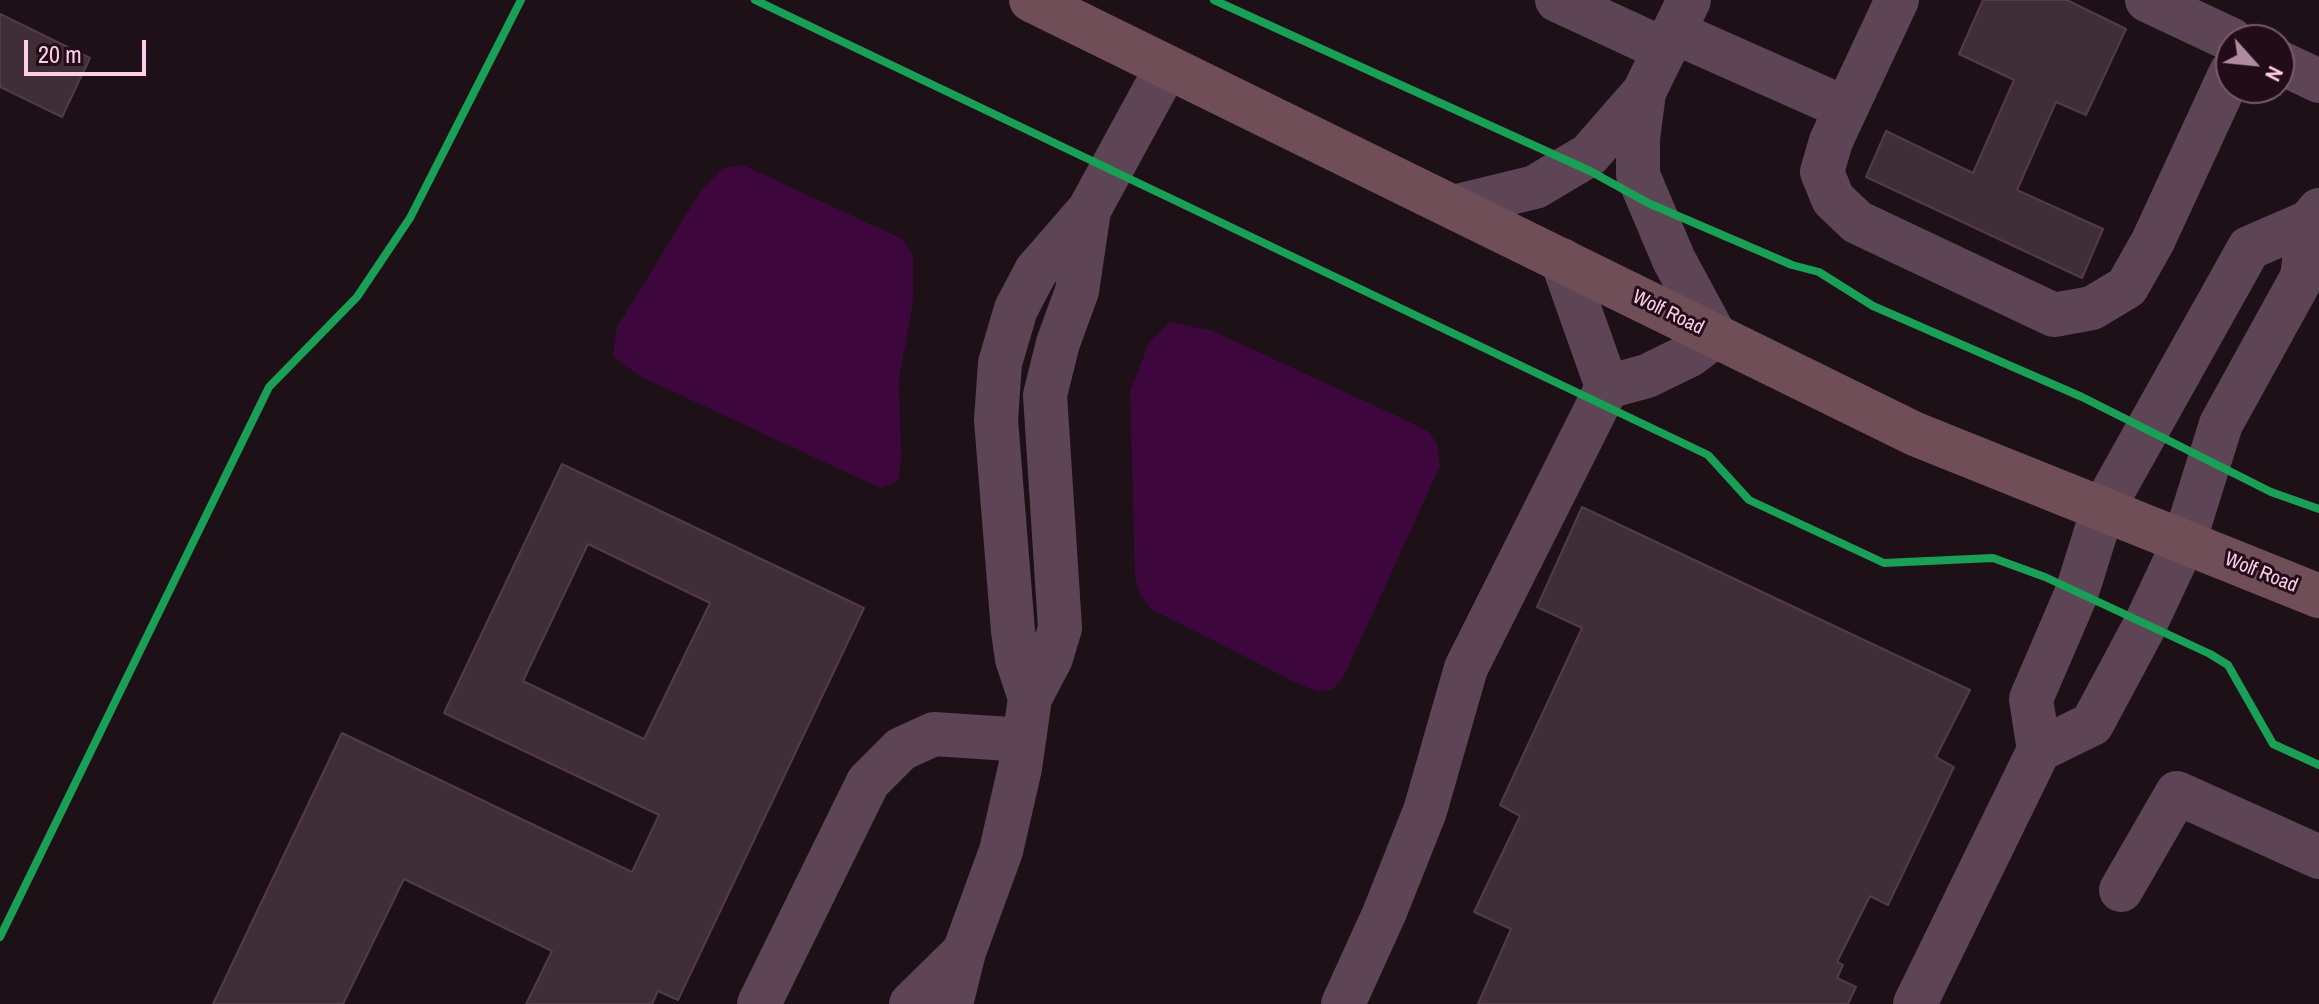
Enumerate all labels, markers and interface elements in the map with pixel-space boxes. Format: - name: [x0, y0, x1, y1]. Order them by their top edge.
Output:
- scale bar: [28, 24, 150, 74]
- north arrow: [2215, 24, 2295, 104]
- text: 20 m: [38, 38, 82, 70]
- text: N: [2258, 61, 2291, 87]
- street label: Wolf Road: [1628, 285, 1708, 341]
- street label: Wolf Road: [2221, 548, 2301, 598]

